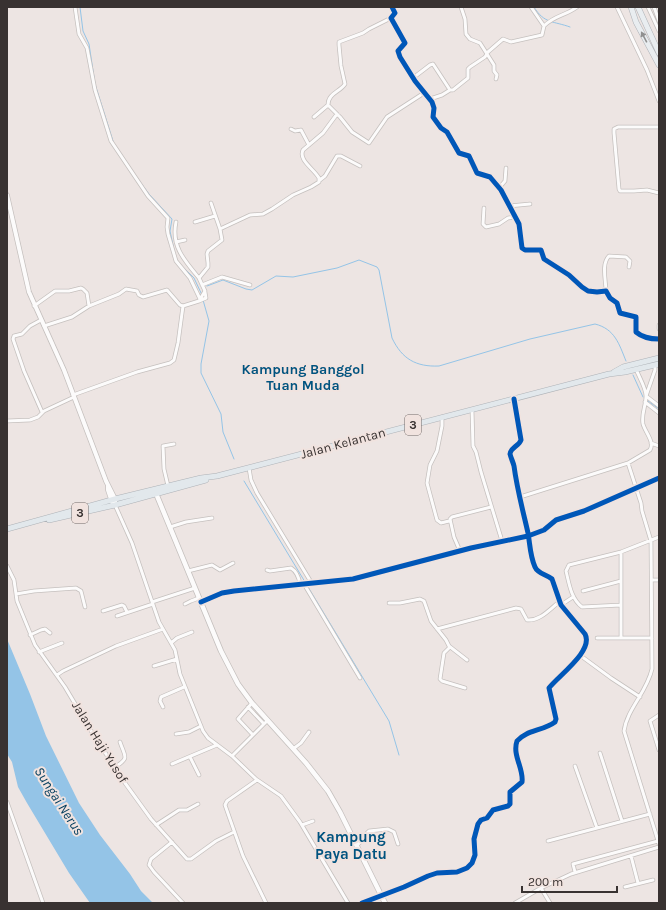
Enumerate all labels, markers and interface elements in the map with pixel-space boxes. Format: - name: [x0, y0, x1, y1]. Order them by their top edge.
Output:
- one-way arrow: [641, 31, 647, 42]
- district label: Kampung Banggol Tuan Muda: [242, 361, 364, 394]
- road number: 3: [405, 415, 421, 435]
- street label: Jalan Kelantan: [299, 424, 387, 462]
- road number: 3: [72, 503, 88, 523]
- street label: Jalan Haji Yusof: [69, 698, 131, 786]
- water label: Sungai Nerus: [31, 764, 88, 839]
- district label: Kampung Paya Datu: [315, 828, 387, 863]
- scale bar: [522, 868, 617, 894]
- text: 200 m: [528, 875, 563, 889]

